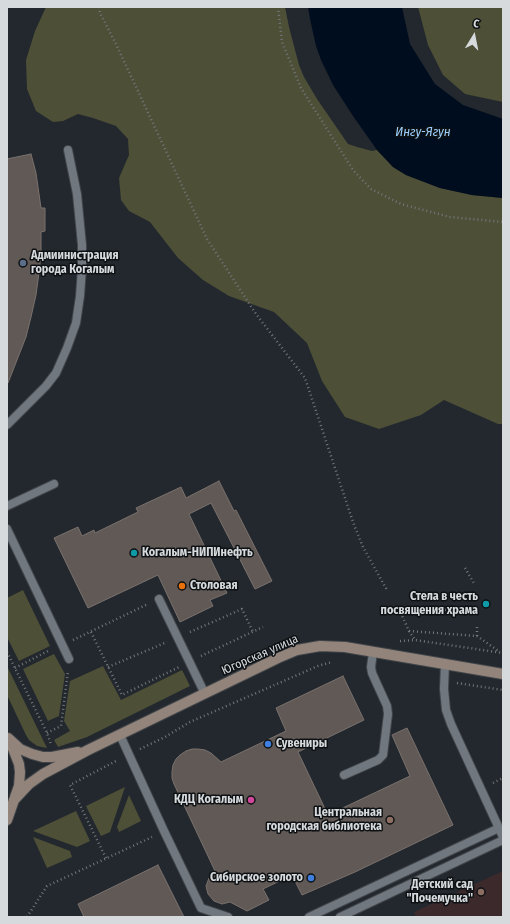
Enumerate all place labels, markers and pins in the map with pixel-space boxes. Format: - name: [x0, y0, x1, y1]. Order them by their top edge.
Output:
- place label: Адмиинистрация города Когалым: [31, 249, 118, 277]
- marker: Адмиинистрация города Когалым: [18, 258, 28, 268]
- place label: Когалым-НИПИнефть: [142, 546, 253, 560]
- marker: Когалым-НИПИнефть: [129, 548, 139, 558]
- place label: Столовая: [190, 579, 237, 593]
- marker: Столовая: [177, 581, 187, 591]
- place label: Стела в честь посвящения храма: [381, 590, 478, 618]
- marker: Стела в честь посвящения храма: [481, 599, 491, 609]
- place label: Сувениры: [276, 737, 327, 751]
- marker: Сувениры: [263, 739, 273, 749]
- place label: КДЦ Когалым: [174, 793, 243, 807]
- marker: КДЦ Когалым: [246, 795, 256, 805]
- place label: Центральная городская библиотека: [266, 806, 382, 834]
- marker: Центральная городская библиотека: [385, 815, 395, 825]
- place label: Сибирское золото: [210, 871, 303, 885]
- marker: Сибирское золото: [306, 873, 316, 883]
- place label: Детский сад "Почемучка": [406, 878, 473, 906]
- marker: Детский сад "Почемучка": [476, 887, 486, 897]

